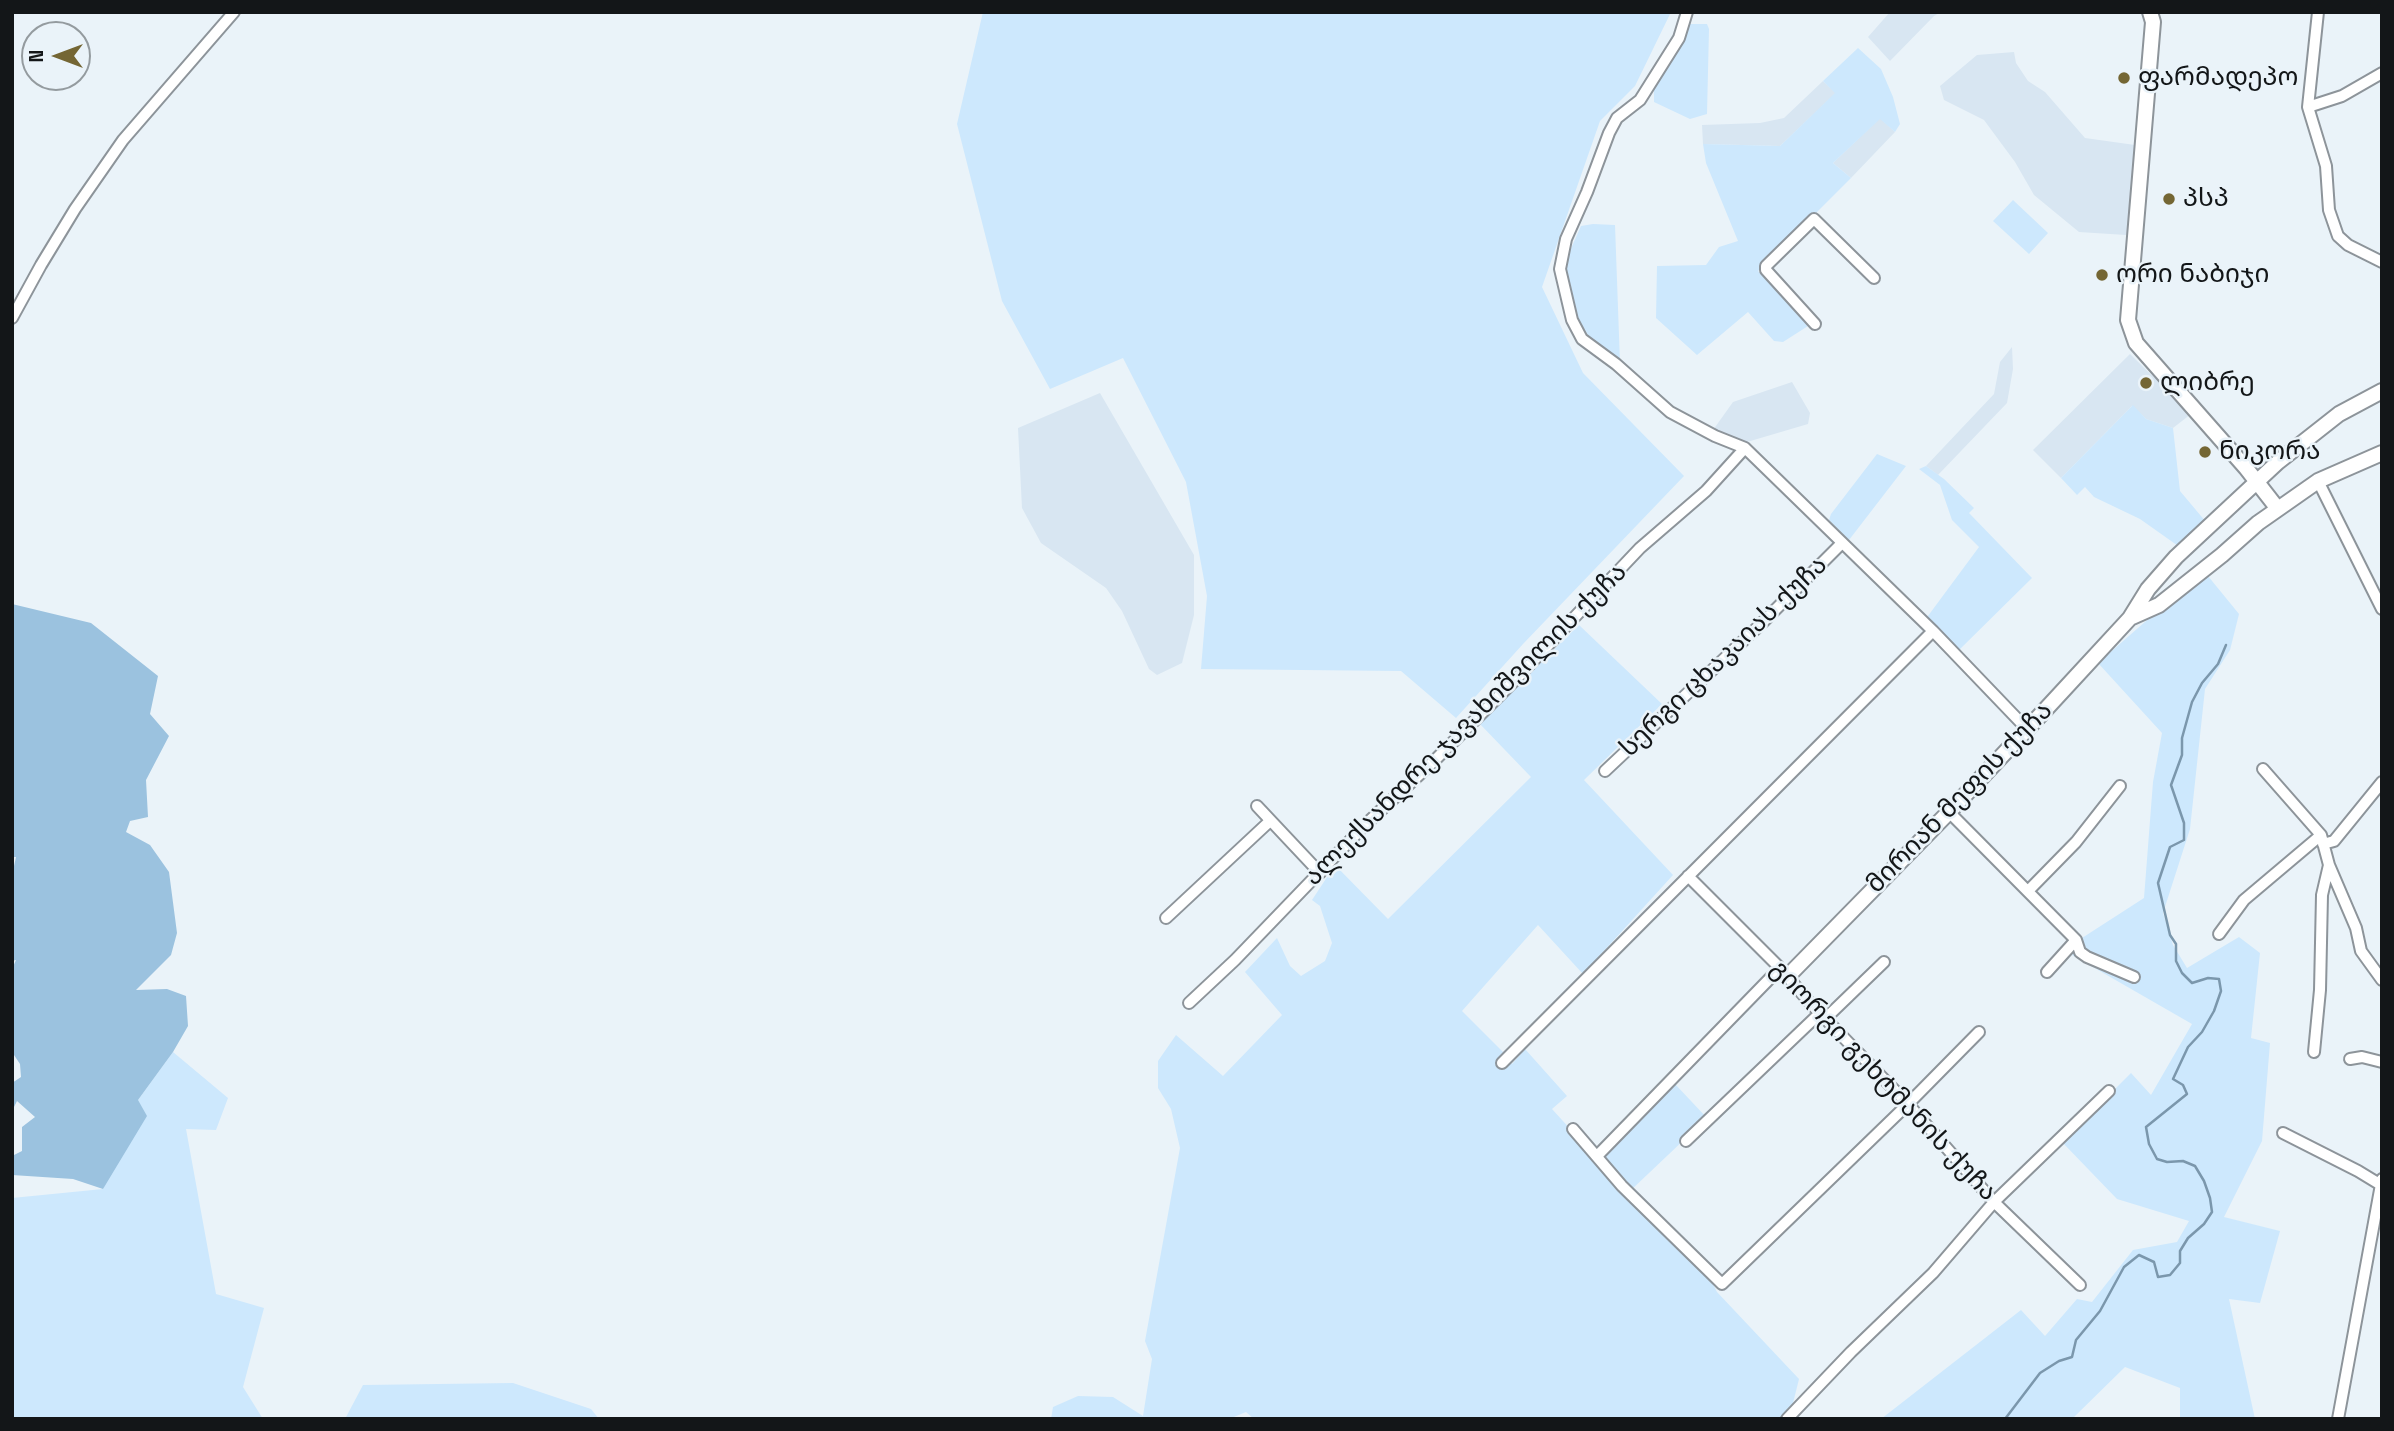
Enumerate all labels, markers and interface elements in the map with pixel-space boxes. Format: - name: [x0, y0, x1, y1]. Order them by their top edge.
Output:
- north arrow: [21, 21, 91, 91]
- text: N: [24, 50, 49, 62]
- place label: ფარმადეპო: [2138, 62, 2298, 94]
- marker: ფარმადეპო: [2116, 70, 2132, 86]
- place label: პსპ: [2183, 183, 2229, 215]
- marker: პსპ: [2161, 191, 2177, 207]
- place label: ორი ნაბიჯი: [2116, 259, 2269, 291]
- marker: ორი ნაბიჯი: [2094, 267, 2110, 283]
- place label: ლიბრე: [2160, 367, 2255, 399]
- marker: ლიბრე: [2138, 375, 2154, 391]
- place label: ნიკორა: [2219, 436, 2320, 468]
- marker: ნიკორა: [2197, 444, 2213, 460]
- street label: სერგი ცხაკაიას ქუჩა: [1614, 550, 1834, 764]
- street label: ალექსანდრე ჯავახიშვილის ქუჩა: [1298, 557, 1634, 893]
- street label: მირიან მეფის ქუჩა: [1861, 696, 2059, 900]
- street label: გიორგი გეხტმანის ქუჩა: [1763, 954, 2003, 1208]

